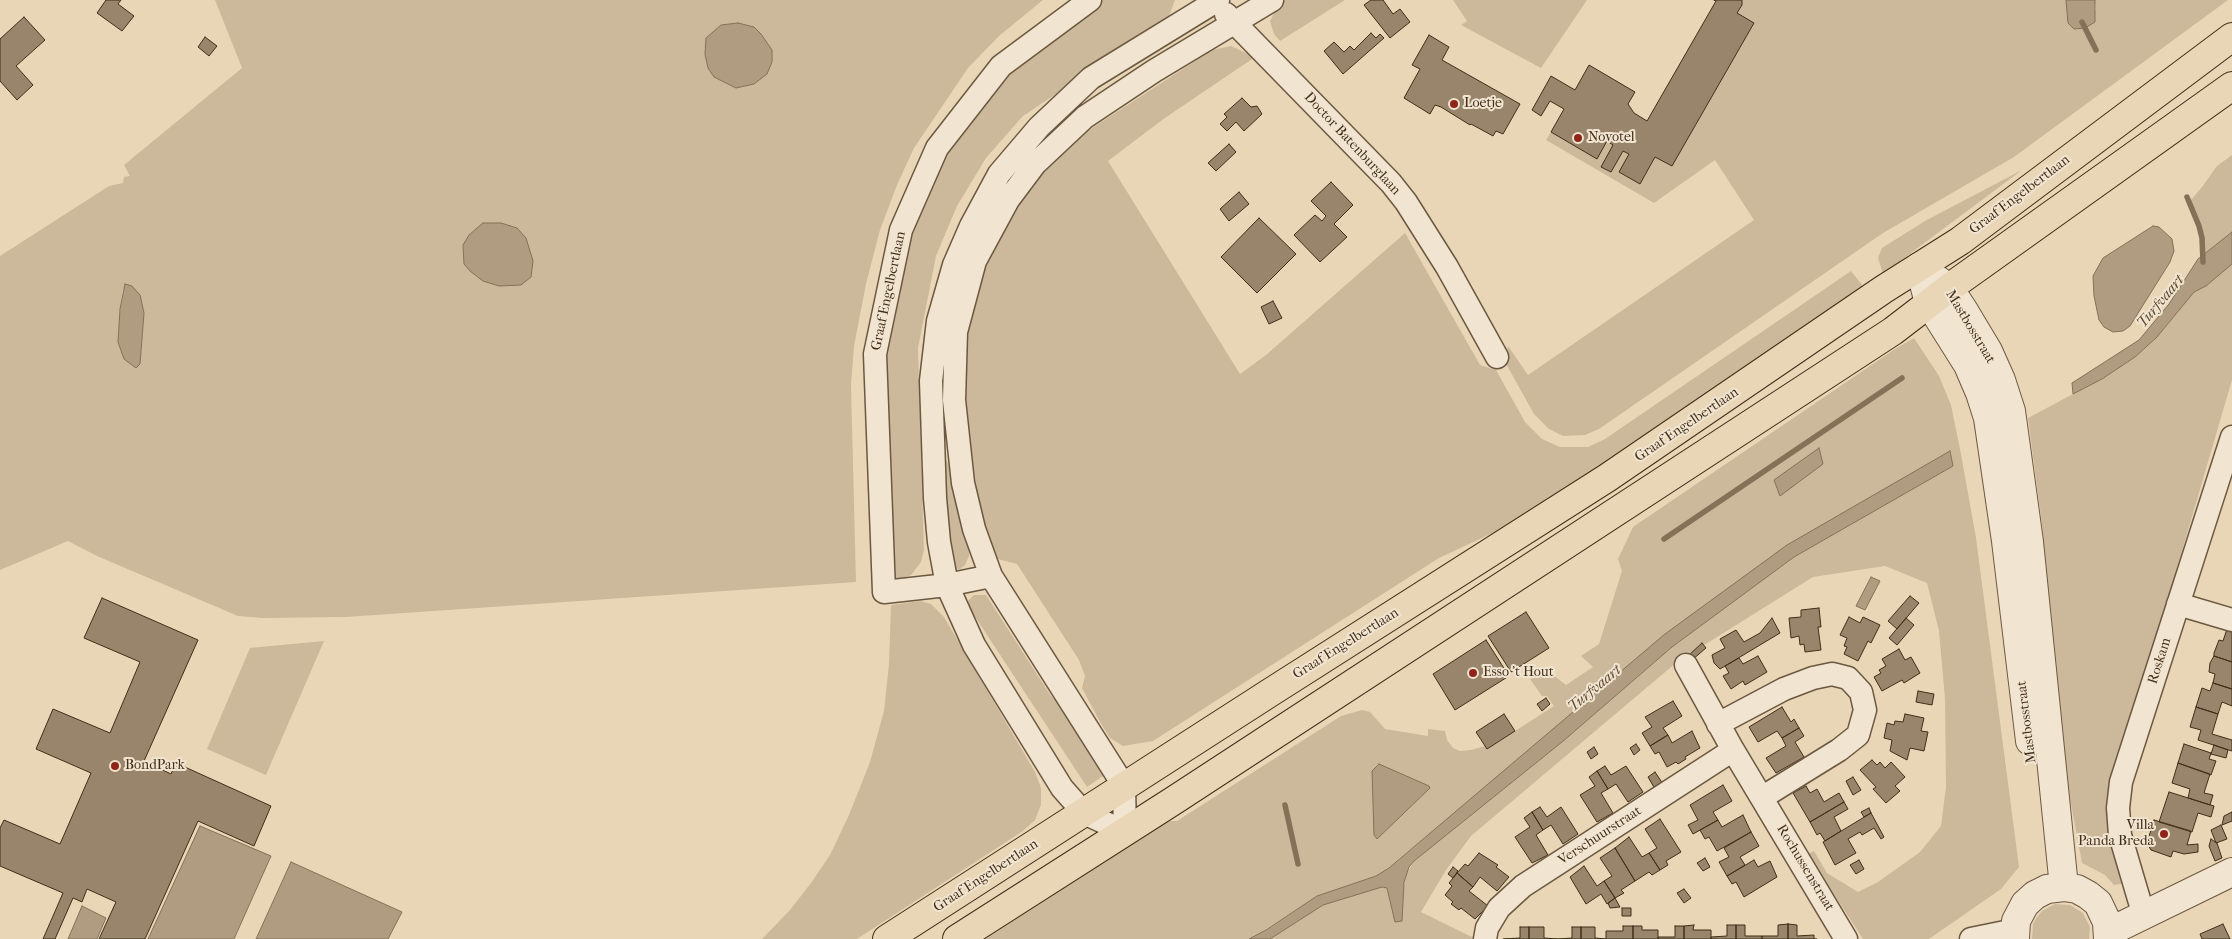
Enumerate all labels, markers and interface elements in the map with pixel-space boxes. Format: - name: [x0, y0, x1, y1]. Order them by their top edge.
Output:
- street label: Doctor Batenburglaan: [1300, 89, 1404, 199]
- place label: Loetje: [1464, 96, 1502, 112]
- marker: Loetje: [1448, 98, 1460, 110]
- place label: Novotel: [1588, 130, 1635, 146]
- marker: Novotel: [1572, 132, 1584, 144]
- street label: Graaf Engelbertlaan: [1966, 152, 2074, 238]
- street label: Graaf Engelbertlaan: [868, 230, 910, 352]
- water label: Turfvaart: [2134, 272, 2188, 332]
- street label: Mastbosstraat: [1941, 287, 1999, 367]
- street label: Graaf Engelbertlaan: [1632, 384, 1742, 466]
- street label: Graaf Engelbertlaan: [1290, 605, 1402, 683]
- street label: Roskam: [2145, 636, 2175, 686]
- water label: Turfvaart: [1565, 662, 1625, 716]
- place label: Esso 't Hout: [1483, 665, 1554, 681]
- marker: Esso 't Hout: [1467, 667, 1479, 679]
- street label: Mastbosstraat: [2014, 680, 2040, 764]
- place label: BondPark: [125, 758, 185, 774]
- marker: BondPark: [109, 760, 121, 772]
- street label: Verschuurstraat: [1555, 803, 1645, 869]
- place label: Villa Panda Breda: [2078, 818, 2154, 850]
- street label: Rochussenstraat: [1773, 822, 1837, 914]
- marker: Villa Panda Breda: [2158, 828, 2170, 840]
- street label: Graaf Engelbertlaan: [930, 836, 1042, 916]

